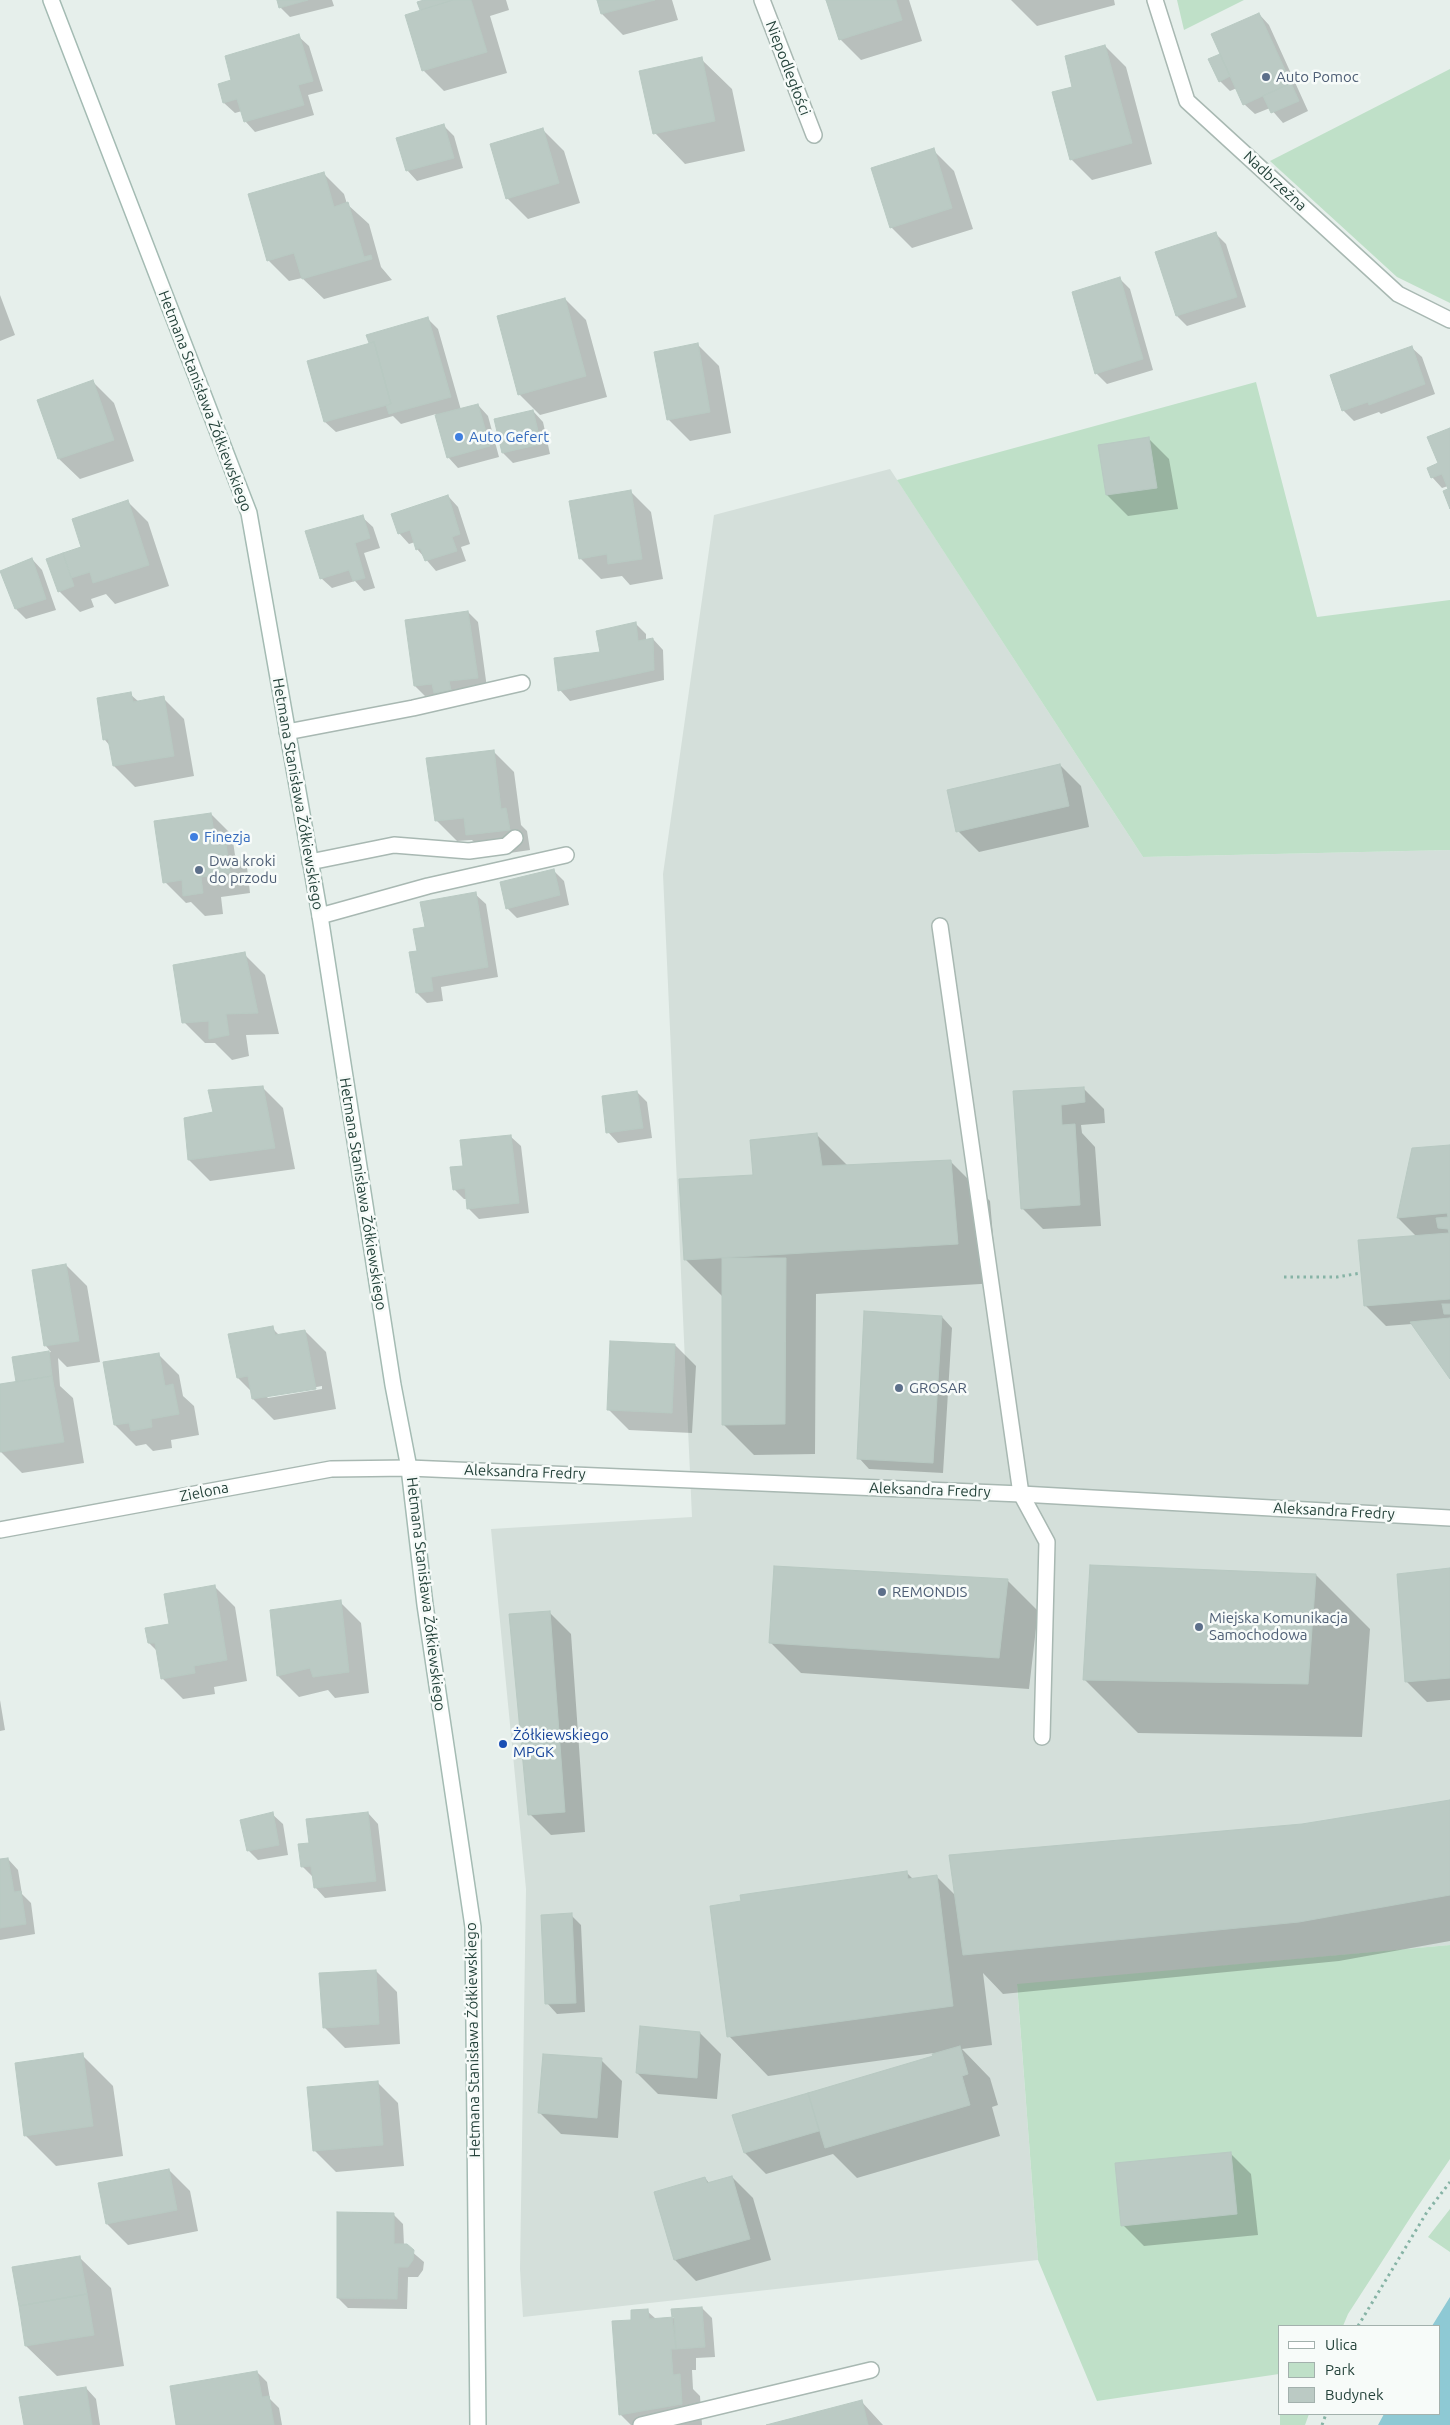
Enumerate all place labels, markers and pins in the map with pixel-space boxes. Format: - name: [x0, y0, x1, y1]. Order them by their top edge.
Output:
- place label: Auto Pomoc: [1276, 68, 1359, 86]
- marker: Auto Pomoc: [1260, 71, 1272, 83]
- place label: Auto Gefert: [469, 428, 549, 446]
- marker: Auto Gefert: [453, 431, 465, 443]
- place label: Finezja: [204, 828, 251, 846]
- marker: Finezja: [188, 831, 200, 843]
- place label: Dwa kroki do przodu: [209, 852, 277, 887]
- marker: Dwa kroki do przodu: [193, 864, 205, 876]
- place label: GROSAR: [909, 1379, 967, 1397]
- marker: GROSAR: [893, 1382, 905, 1394]
- place label: REMONDIS: [892, 1583, 967, 1601]
- marker: REMONDIS: [876, 1586, 888, 1598]
- place label: Miejska Komunikacja Samochodowa: [1209, 1609, 1348, 1644]
- marker: Miejska Komunikacja Samochodowa: [1193, 1621, 1205, 1633]
- place label: Żółkiewskiego MPGK: [513, 1726, 609, 1761]
- marker: Żółkiewskiego MPGK: [497, 1738, 509, 1750]

